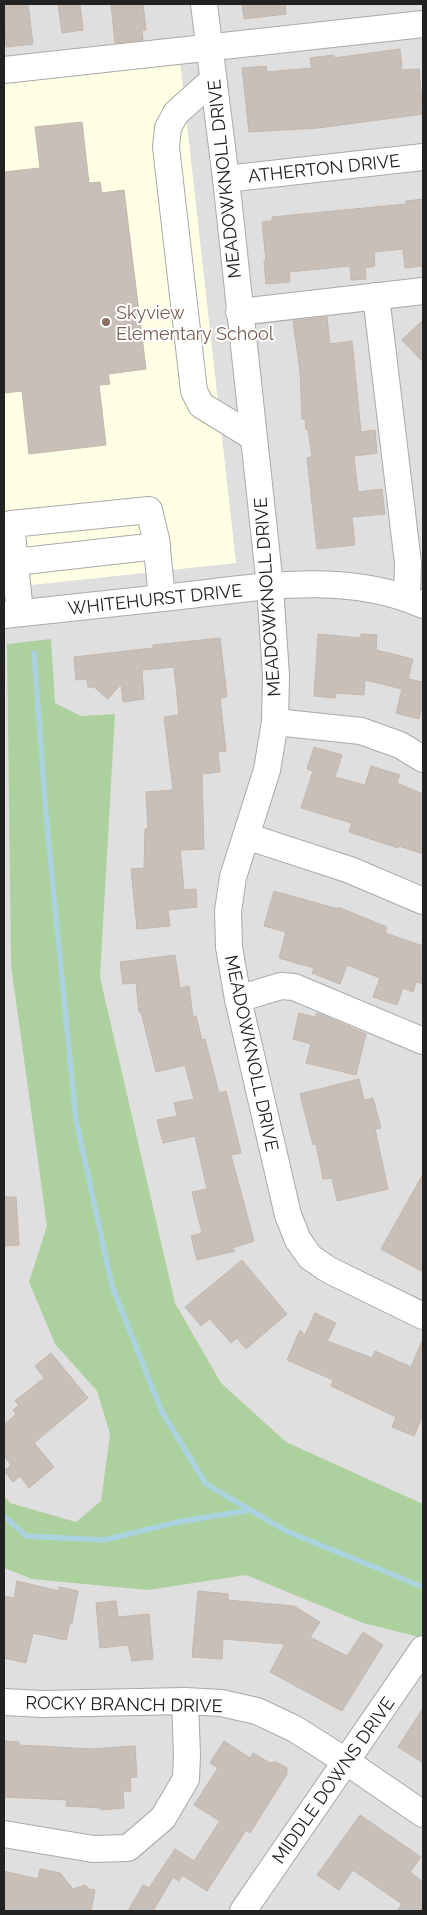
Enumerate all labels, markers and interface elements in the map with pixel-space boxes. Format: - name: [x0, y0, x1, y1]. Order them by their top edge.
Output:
- street label: MEADOWKNOLL DRIVE: [203, 78, 245, 280]
- street label: ATHERTON DRIVE: [247, 150, 401, 186]
- place label: Skyview Elementary School: [116, 302, 274, 344]
- marker: Skyview Elementary School: [100, 316, 112, 328]
- street label: MEADOWKNOLL DRIVE: [250, 496, 284, 697]
- street label: WHITEHURST DRIVE: [67, 579, 243, 619]
- street label: MEADOWKNOLL DRIVE: [221, 953, 283, 1153]
- street label: ROCKY BRANCH DRIVE: [25, 1692, 223, 1716]
- street label: MIDDLE DOWNS DRIVE: [267, 1693, 399, 1867]

